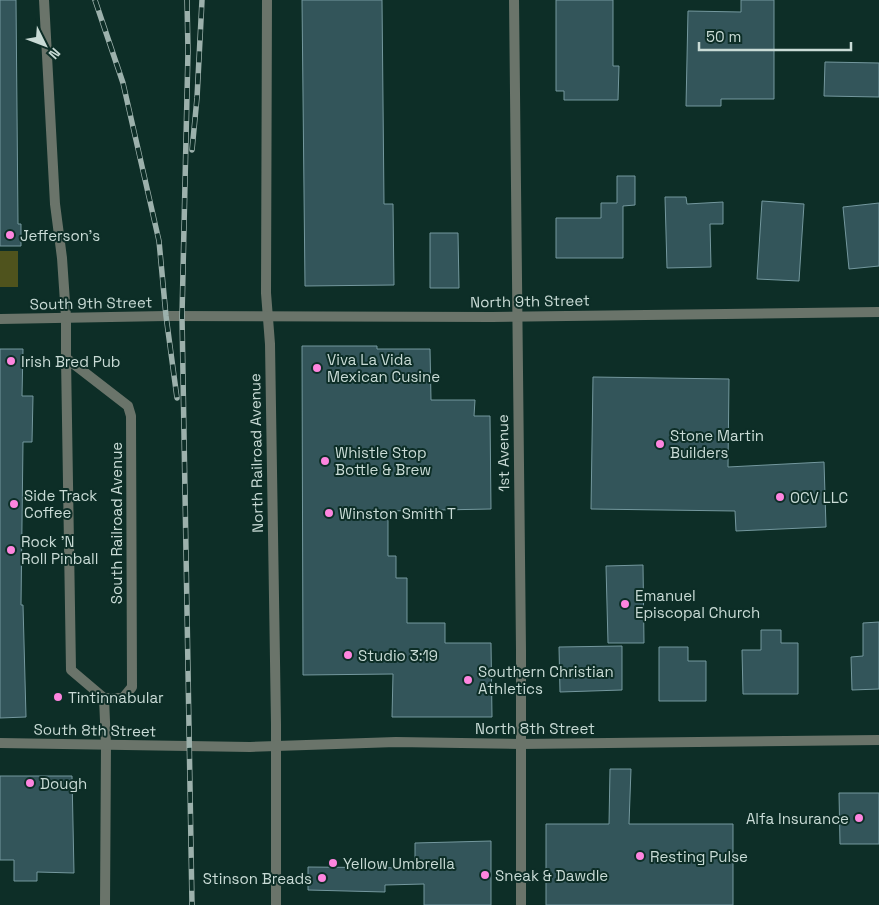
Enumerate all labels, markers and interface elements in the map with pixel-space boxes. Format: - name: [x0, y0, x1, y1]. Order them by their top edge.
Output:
- north arrow: [20, 20, 70, 70]
- scale bar: [699, 20, 852, 52]
- text: 50 m: [706, 27, 741, 46]
- text: N: [45, 44, 64, 63]
- place label: Jefferson's: [20, 226, 100, 245]
- marker: Jefferson's: [4, 229, 16, 241]
- street label: North 9th Street: [470, 290, 590, 312]
- street label: South 9th Street: [30, 292, 153, 314]
- place label: Viva La Vida Mexican Cusine: [327, 350, 440, 386]
- place label: Irish Bred Pub: [21, 352, 121, 371]
- marker: Irish Bred Pub: [5, 355, 17, 367]
- marker: Viva La Vida Mexican Cusine: [311, 362, 323, 374]
- street label: North Railroad Avenue: [245, 373, 267, 533]
- street label: 1st Avenue: [493, 414, 513, 492]
- place label: Stone Martin Builders: [670, 426, 764, 462]
- marker: Stone Martin Builders: [654, 438, 666, 450]
- street label: South Railroad Avenue: [107, 442, 126, 604]
- place label: Whistle Stop Bottle & Brew: [335, 443, 431, 479]
- marker: Whistle Stop Bottle & Brew: [319, 455, 331, 467]
- place label: Side Track Coffee: [24, 486, 97, 522]
- place label: OCV LLC: [790, 488, 848, 507]
- marker: OCV LLC: [774, 491, 786, 503]
- marker: Side Track Coffee: [8, 498, 20, 510]
- place label: Winston Smith T: [339, 504, 456, 523]
- marker: Winston Smith T: [323, 507, 335, 519]
- place label: Rock 'N Roll Pinball: [21, 532, 98, 568]
- marker: Rock 'N Roll Pinball: [5, 544, 17, 556]
- place label: Emanuel Episcopal Church: [635, 586, 760, 622]
- marker: Emanuel Episcopal Church: [619, 598, 631, 610]
- place label: Studio 3:19: [358, 646, 438, 665]
- marker: Studio 3:19: [342, 649, 354, 661]
- place label: Southern Christian Athletics: [478, 662, 614, 698]
- marker: Southern Christian Athletics: [462, 674, 474, 686]
- place label: Tintinnabular: [68, 688, 164, 707]
- marker: Tintinnabular: [52, 691, 64, 703]
- street label: South 8th Street: [33, 719, 157, 741]
- street label: North 8th Street: [475, 719, 595, 738]
- place label: Dough: [40, 774, 87, 793]
- marker: Dough: [24, 777, 36, 789]
- place label: Alfa Insurance: [746, 809, 849, 828]
- marker: Alfa Insurance: [853, 812, 865, 824]
- place label: Resting Pulse: [650, 847, 748, 866]
- marker: Resting Pulse: [634, 850, 646, 862]
- place label: Yellow Umbrella: [343, 854, 455, 873]
- marker: Yellow Umbrella: [327, 857, 339, 869]
- place label: Sneak & Dawdle: [495, 866, 608, 885]
- place label: Stinson Breads: [203, 869, 312, 888]
- marker: Sneak & Dawdle: [479, 869, 491, 881]
- marker: Stinson Breads: [316, 872, 328, 884]

